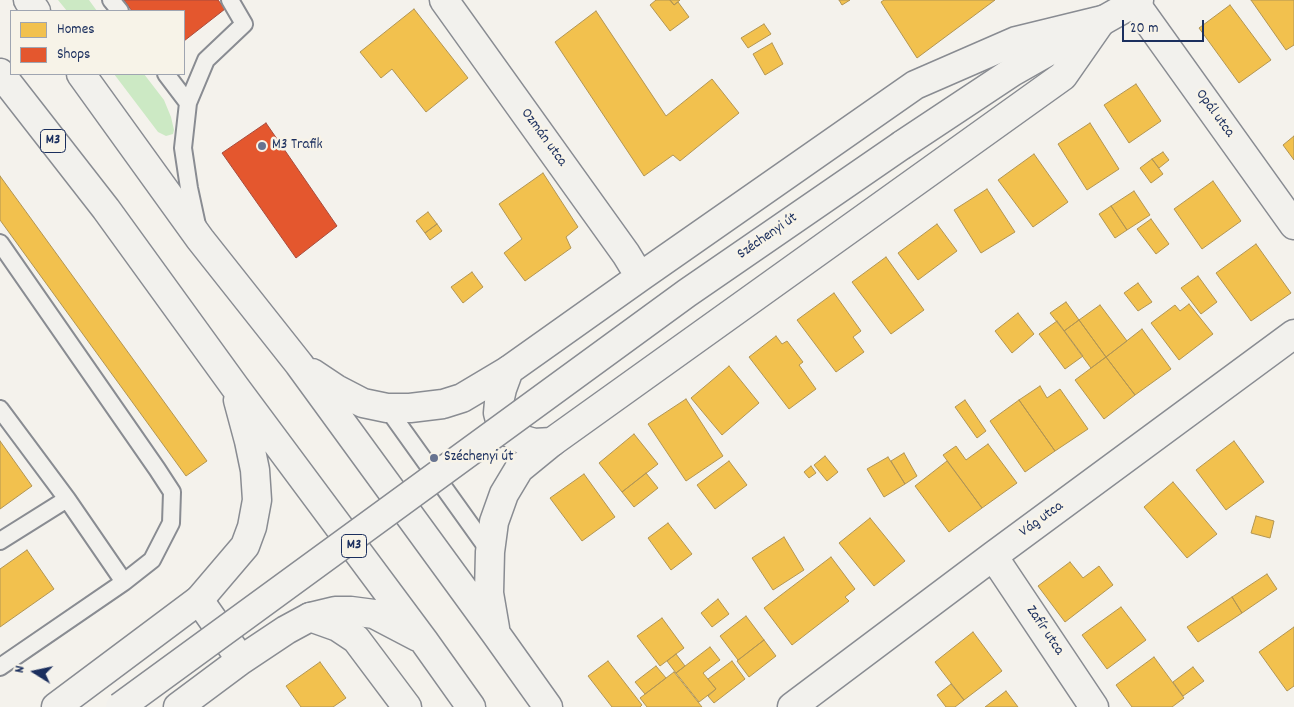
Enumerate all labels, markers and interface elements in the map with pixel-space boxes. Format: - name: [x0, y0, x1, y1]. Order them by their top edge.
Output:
- legend: [10, 10, 185, 75]
- scale bar: [1124, 10, 1206, 42]
- text: 20 m: [1130, 18, 1158, 40]
- text: Homes: [57, 19, 95, 41]
- text: Shops: [57, 44, 90, 66]
- street label: Opál utca: [1191, 86, 1237, 142]
- street label: Ozmán utca: [516, 105, 570, 171]
- road number: M3: [40, 130, 66, 152]
- place label: M3 Trafik: [272, 137, 323, 155]
- marker: M3 Trafik: [256, 140, 268, 152]
- street label: Széchenyi út: [734, 210, 802, 264]
- place label: Széchenyi út: [444, 449, 513, 467]
- marker: Széchenyi út: [428, 452, 440, 464]
- street label: Vág utca: [1017, 498, 1067, 542]
- road number: M3: [342, 534, 366, 558]
- street label: Zafír utca: [1021, 603, 1067, 659]
- north arrow: [10, 647, 60, 697]
- text: N: [10, 664, 31, 675]

